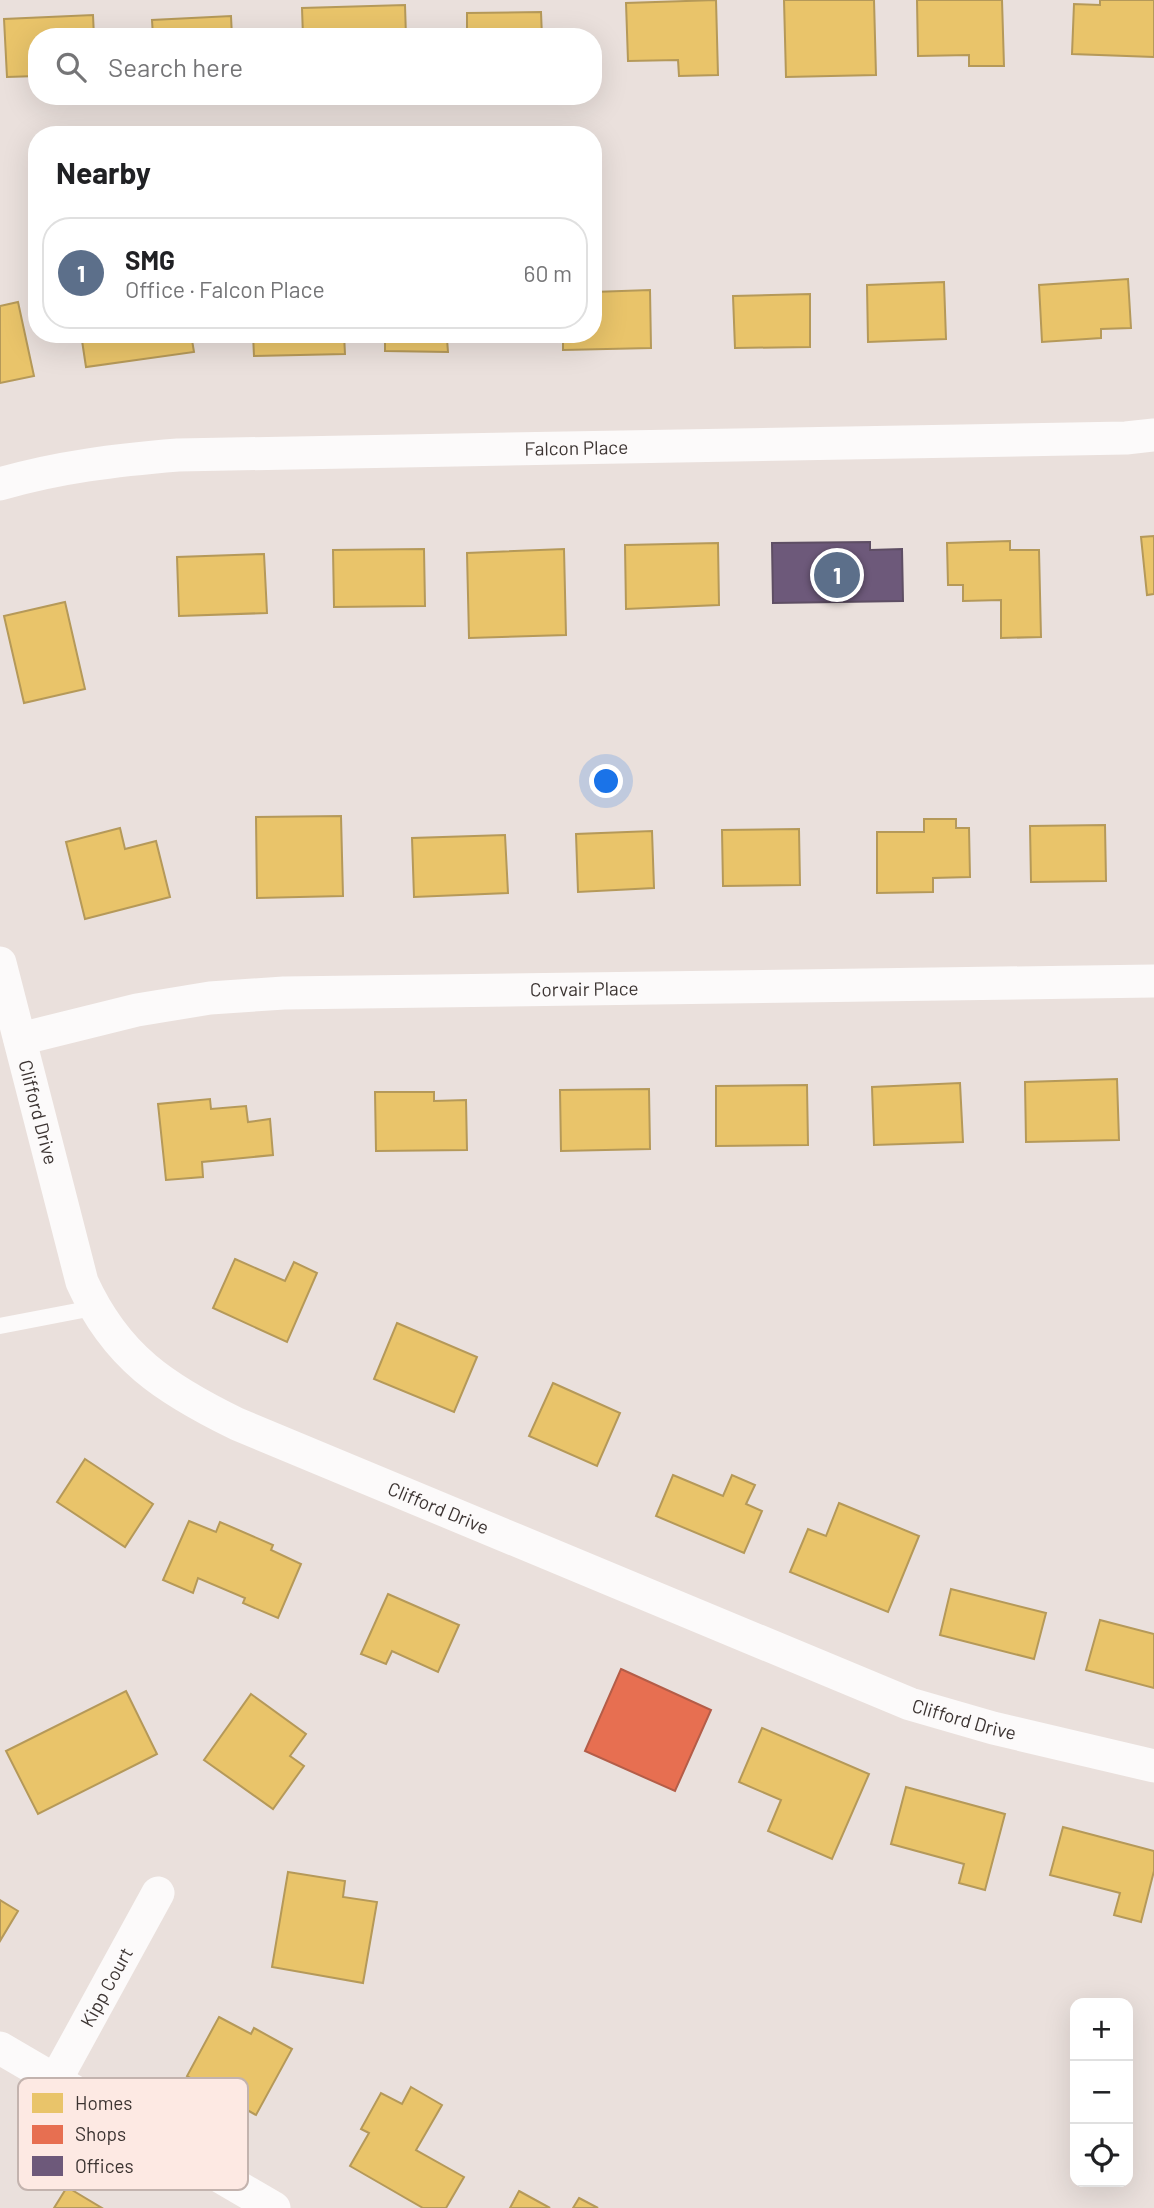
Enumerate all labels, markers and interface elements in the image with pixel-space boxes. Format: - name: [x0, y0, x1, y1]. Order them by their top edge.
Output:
- search box: [28, 28, 602, 105]
- icon: search: [52, 48, 90, 86]
- text: Search here: [108, 51, 243, 82]
- text: Nearby: [56, 154, 151, 190]
- text: SMG: [125, 244, 175, 275]
- text: 1: [77, 259, 85, 287]
- text: 60 m: [524, 259, 572, 287]
- text: Office · Falcon Place: [125, 275, 325, 303]
- street label: Falcon Place: [524, 435, 628, 460]
- pin: 1: [814, 549, 860, 601]
- your location: [589, 764, 623, 798]
- street label: Corvair Place: [530, 976, 639, 1001]
- street label: Clifford Drive: [14, 1057, 63, 1167]
- street label: Clifford Drive: [385, 1476, 493, 1539]
- street label: Clifford Drive: [910, 1693, 1019, 1744]
- street label: Kipp Court: [75, 1943, 137, 2031]
- map controls: [1070, 1998, 1133, 2187]
- button: +: [1070, 1998, 1133, 2061]
- button: −: [1070, 2061, 1133, 2124]
- legend: [18, 2078, 248, 2190]
- text: Homes: [75, 2091, 132, 2114]
- text: Shops: [75, 2122, 126, 2145]
- button: locate: [1070, 2124, 1133, 2187]
- text: Offices: [75, 2154, 134, 2177]

